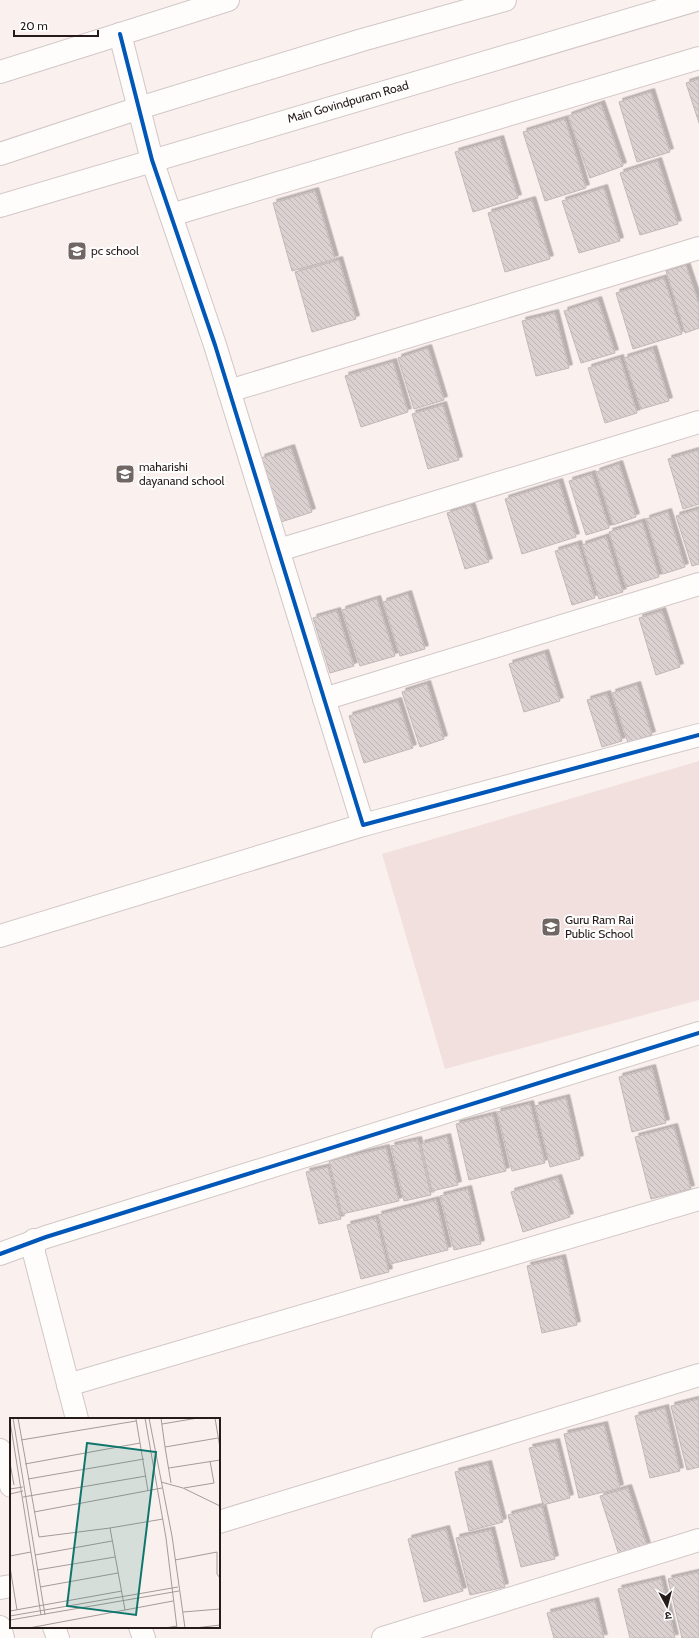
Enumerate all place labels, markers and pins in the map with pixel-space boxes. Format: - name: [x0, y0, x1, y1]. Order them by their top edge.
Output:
- school or university icon: pc school: [66, 240, 88, 262]
- place label: pc school: [91, 243, 139, 258]
- place label: maharishi dayanand school: [139, 459, 225, 488]
- school or university icon: maharishi dayanand school: [114, 463, 136, 485]
- place label: Guru Ram Rai Public School: [565, 912, 634, 941]
- school or university icon: Guru Ram Rai Public School: [540, 916, 562, 938]

